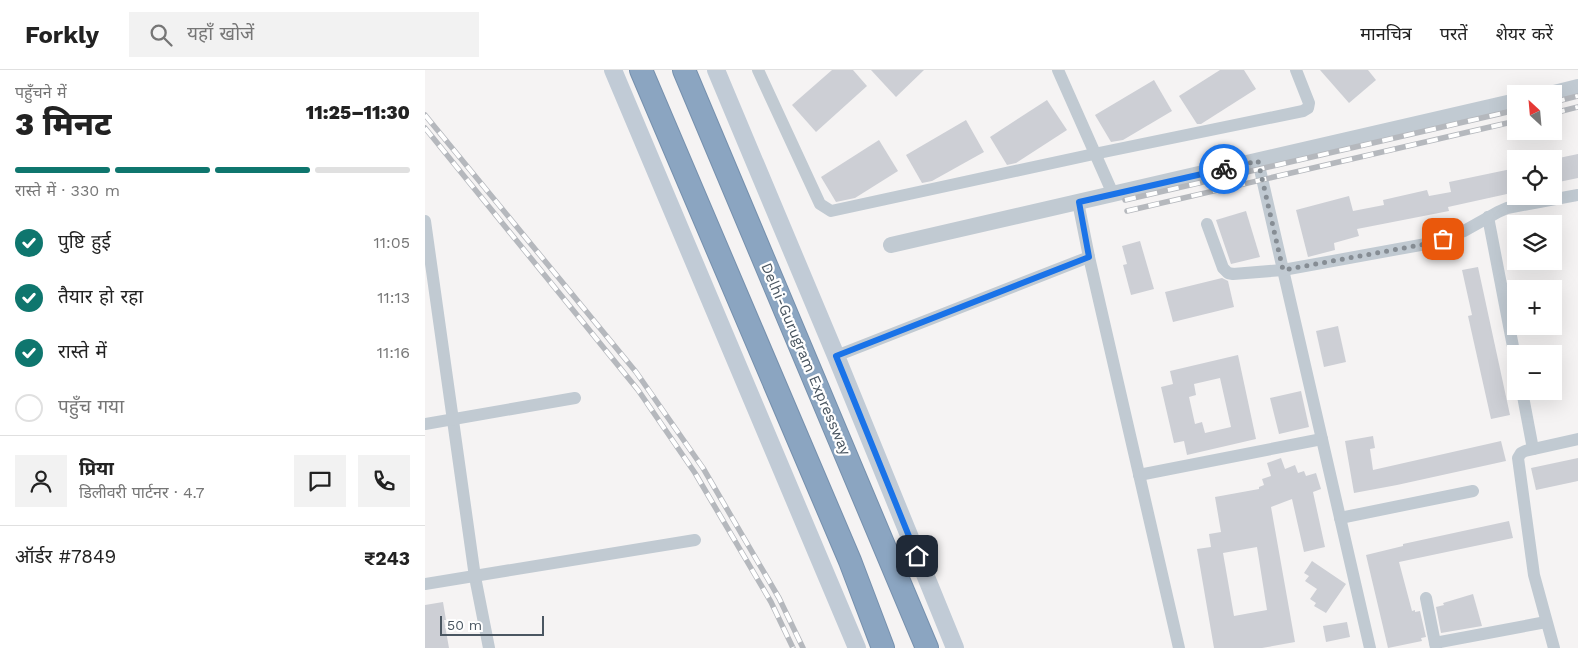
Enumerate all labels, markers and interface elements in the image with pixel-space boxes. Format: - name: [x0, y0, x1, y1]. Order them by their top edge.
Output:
- search box: [129, 12, 479, 57]
- text: Forkly: [25, 21, 99, 49]
- icon: search: [147, 21, 175, 49]
- text: यहाँ खोजें: [187, 22, 254, 45]
- text: मानचित्र: [1360, 23, 1412, 44]
- text: परतें: [1440, 23, 1468, 44]
- text: शेयर करें: [1496, 23, 1553, 44]
- text: पहुँचने में: [15, 83, 67, 102]
- north arrow: [1507, 85, 1563, 140]
- map controls: [1507, 85, 1562, 400]
- text: 11:25–11:30: [306, 101, 410, 124]
- text: 3 मिनट: [15, 105, 112, 143]
- courier: [1199, 144, 1249, 194]
- button: locate: [1507, 150, 1562, 205]
- icon: bike: [1210, 155, 1238, 183]
- text: रास्ते में · 330 m: [15, 181, 120, 200]
- button: layers: [1507, 215, 1562, 270]
- pin: [1422, 218, 1464, 260]
- icon: bag: [1429, 225, 1457, 253]
- icon: check: [15, 229, 43, 257]
- text: पुष्टि हुई: [58, 230, 111, 253]
- text: 11:05: [374, 233, 410, 252]
- street label: Delhi-Gurugram Expressway: [757, 260, 855, 458]
- button: +: [1507, 280, 1562, 335]
- icon: check: [15, 284, 43, 312]
- text: तैयार हो रहा: [58, 285, 143, 308]
- text: 11:13: [377, 288, 410, 307]
- icon: check: [15, 339, 43, 367]
- text: रास्ते में: [58, 340, 107, 363]
- text: 11:16: [377, 343, 410, 362]
- button: −: [1507, 345, 1562, 400]
- text: पहुँच गया: [58, 395, 124, 418]
- button: person: [15, 455, 67, 507]
- button: chat: [294, 455, 346, 507]
- button: phone: [358, 455, 410, 507]
- text: प्रिया: [79, 457, 114, 480]
- text: डिलीवरी पार्टनर · 4.7: [79, 483, 204, 502]
- pin: [896, 535, 938, 577]
- icon: home: [903, 542, 931, 570]
- text: ऑर्डर #7849: [15, 545, 116, 568]
- text: ₹243: [364, 547, 410, 570]
- scale bar: [440, 613, 544, 636]
- text: 50 m: [447, 617, 482, 633]

